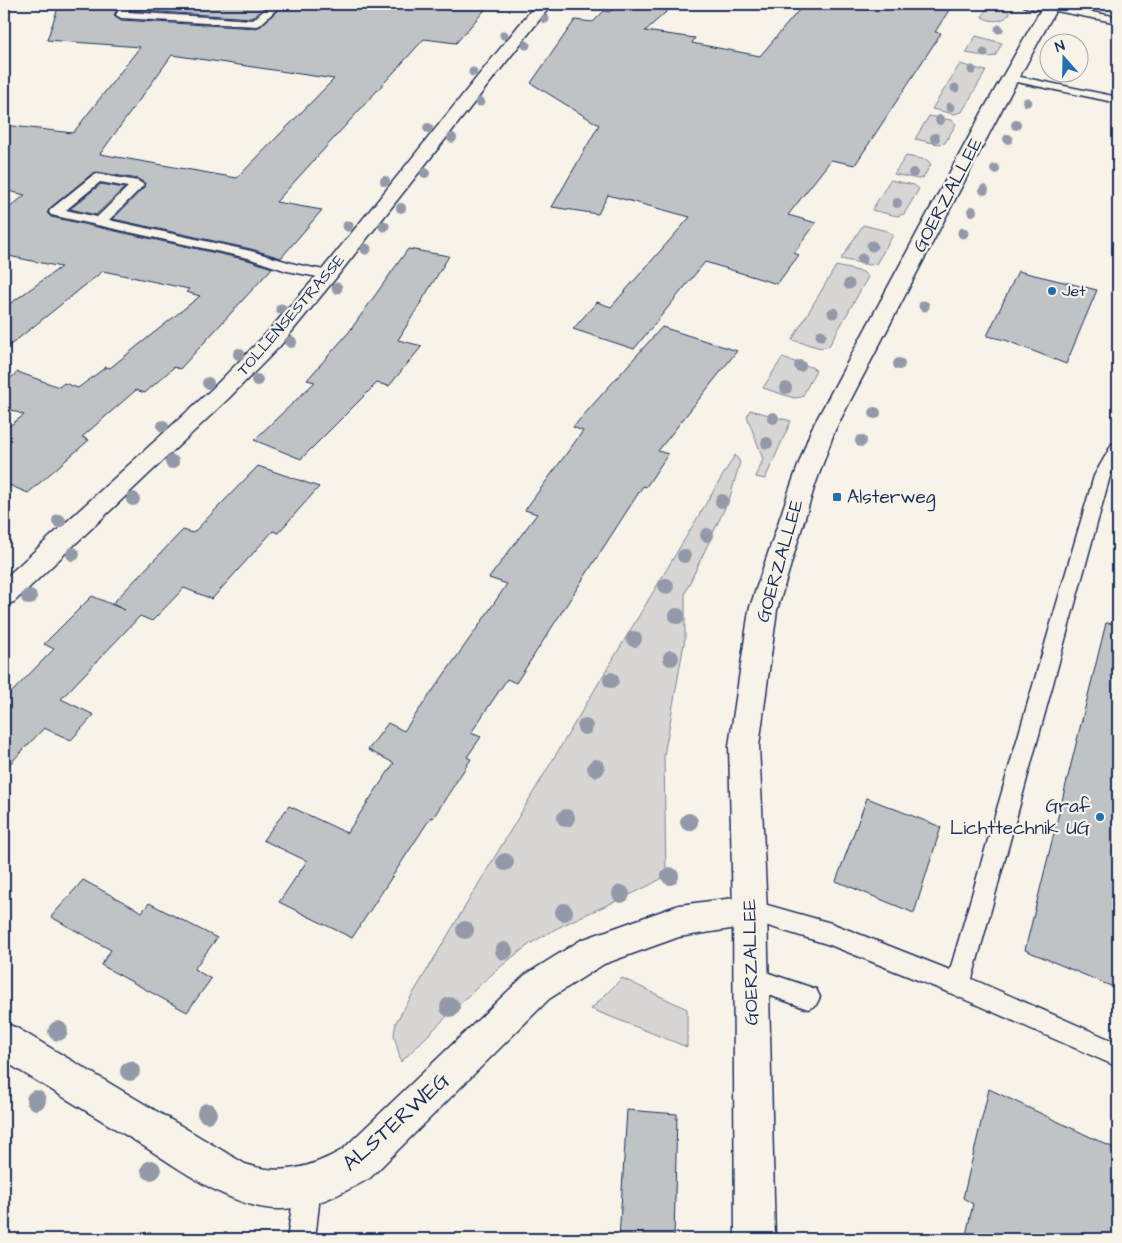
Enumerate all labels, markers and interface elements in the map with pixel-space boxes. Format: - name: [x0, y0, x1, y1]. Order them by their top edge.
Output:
- north arrow: [1040, 32, 1090, 82]
- text: N: [1052, 36, 1068, 58]
- street label: GOERZALLEE: [906, 133, 990, 257]
- street label: TOLLENSESTRASSE: [232, 249, 350, 380]
- place label: Jet: [1062, 280, 1086, 302]
- marker: Jet: [1046, 285, 1058, 297]
- place label: Alsterweg: [847, 484, 936, 512]
- marker: Alsterweg: [831, 491, 843, 503]
- street label: GOERZALLEE: [750, 496, 810, 626]
- place label: Graf Lichttechnik UG: [950, 793, 1091, 842]
- marker: Graf Lichttechnik UG: [1094, 811, 1106, 823]
- street label: GOERZALLEE: [736, 899, 766, 1025]
- street label: ALSTERWEG: [336, 1065, 456, 1179]

